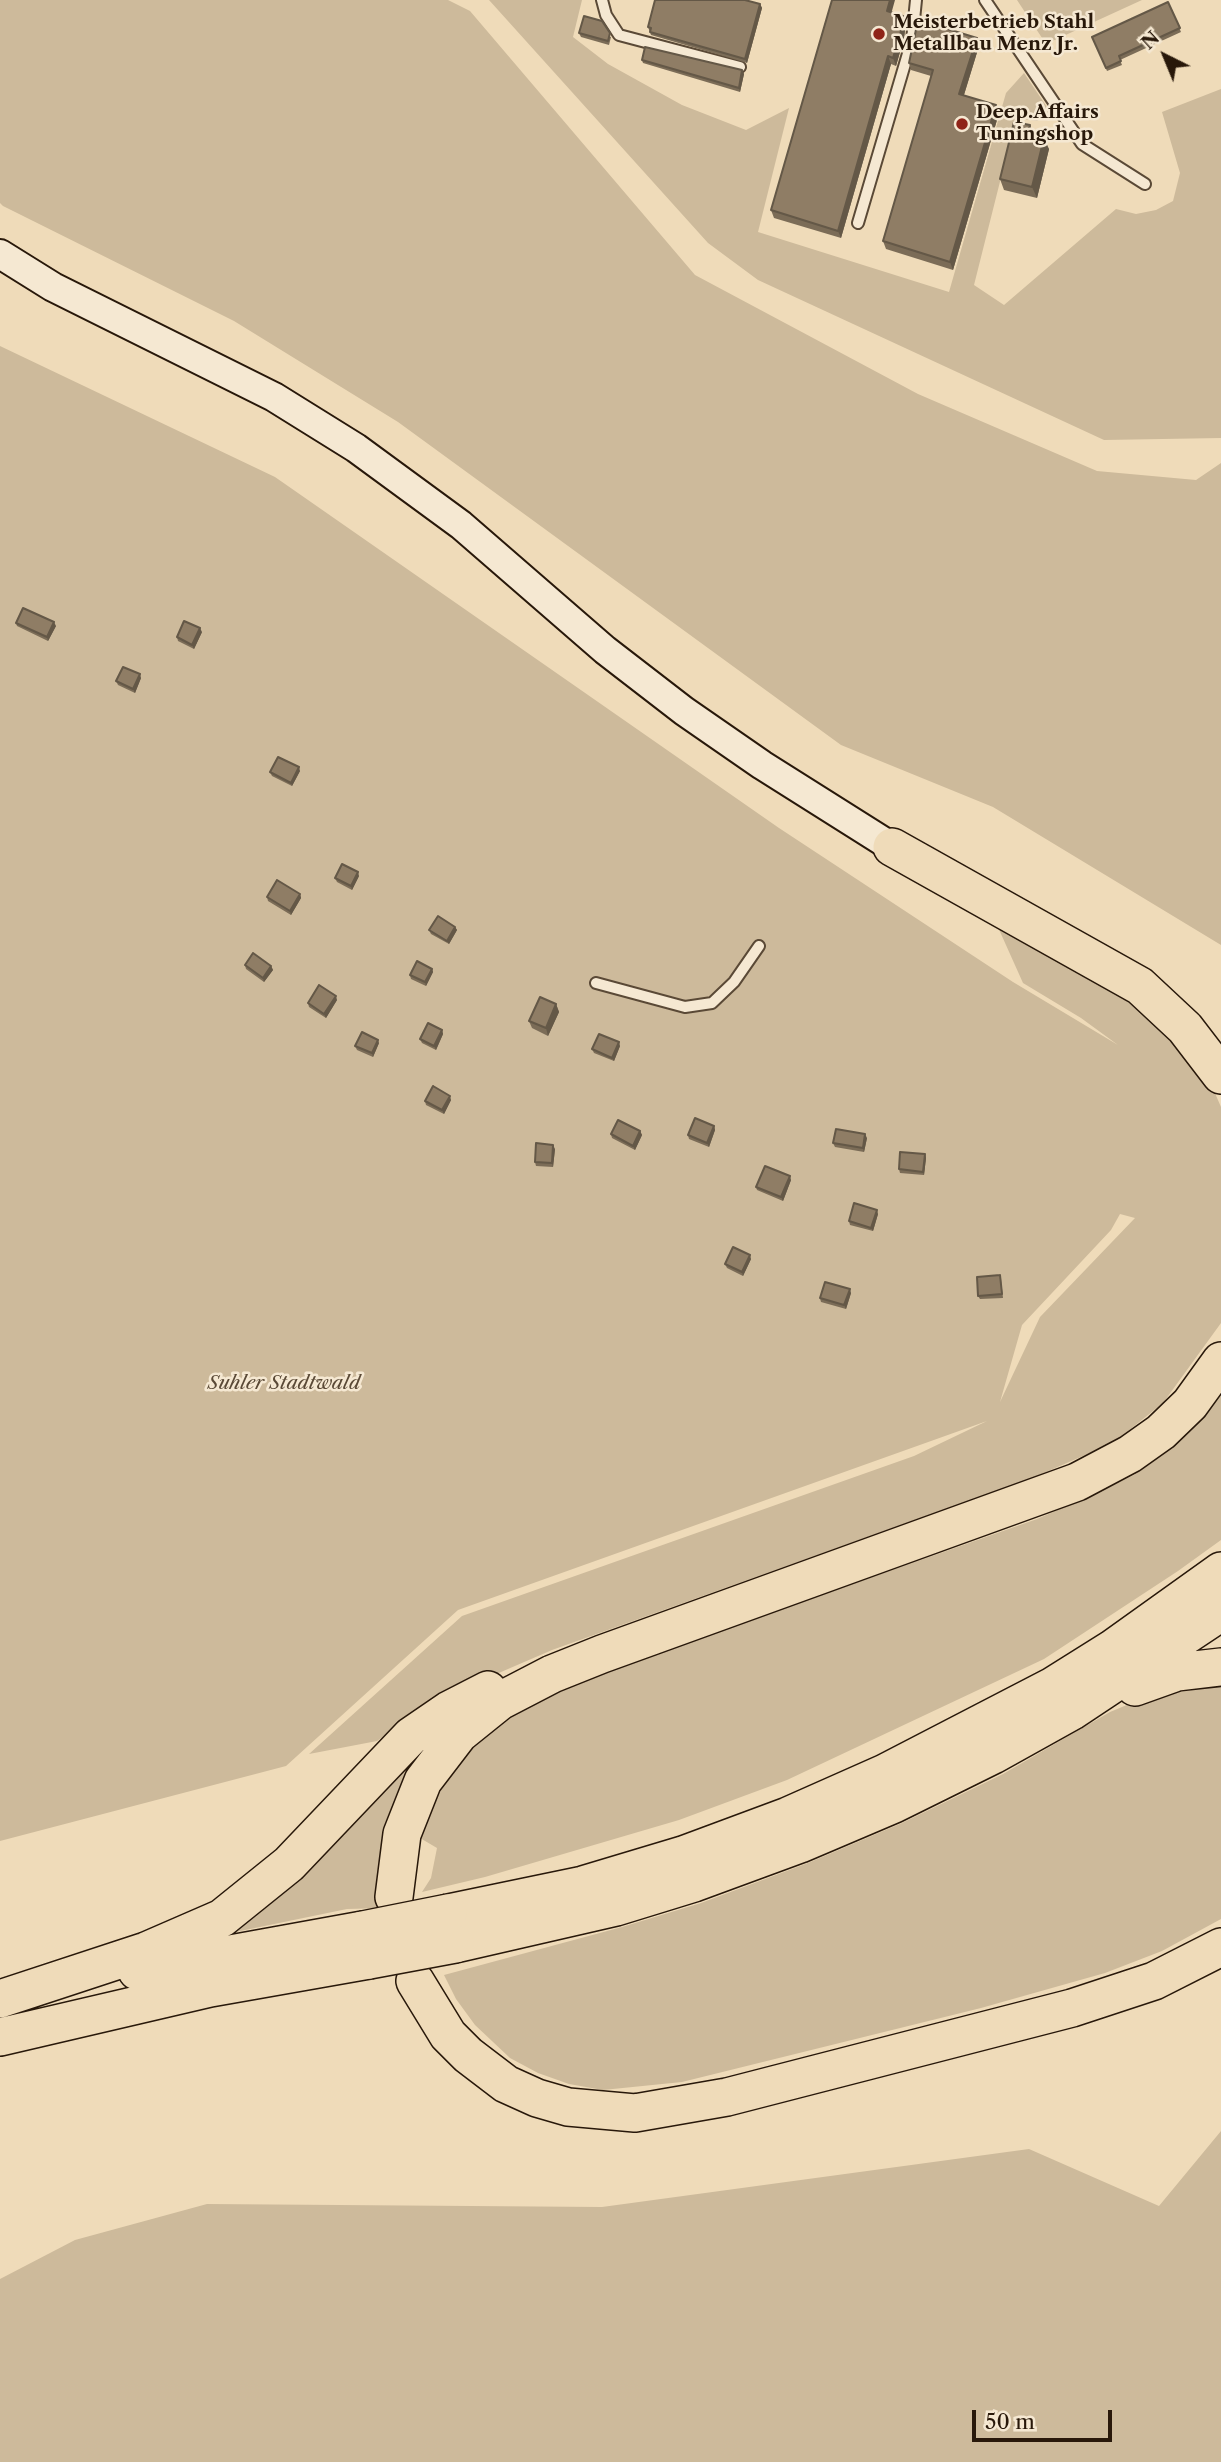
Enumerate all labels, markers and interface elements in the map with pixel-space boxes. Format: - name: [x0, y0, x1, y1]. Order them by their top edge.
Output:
- place label: Meisterbetrieb Stahl Metallbau Menz Jr.: [893, 12, 1094, 56]
- north arrow: [1130, 21, 1200, 91]
- marker: Meisterbetrieb Stahl Metallbau Menz Jr.: [871, 26, 887, 42]
- text: N: [1136, 26, 1164, 54]
- place label: Deep.Affairs Tuningshop: [976, 102, 1099, 146]
- marker: Deep.Affairs Tuningshop: [954, 116, 970, 132]
- park label: Suhler Stadtwald: [208, 1373, 360, 1395]
- scale bar: [976, 2396, 1116, 2440]
- text: 50 m: [985, 2409, 1035, 2434]

